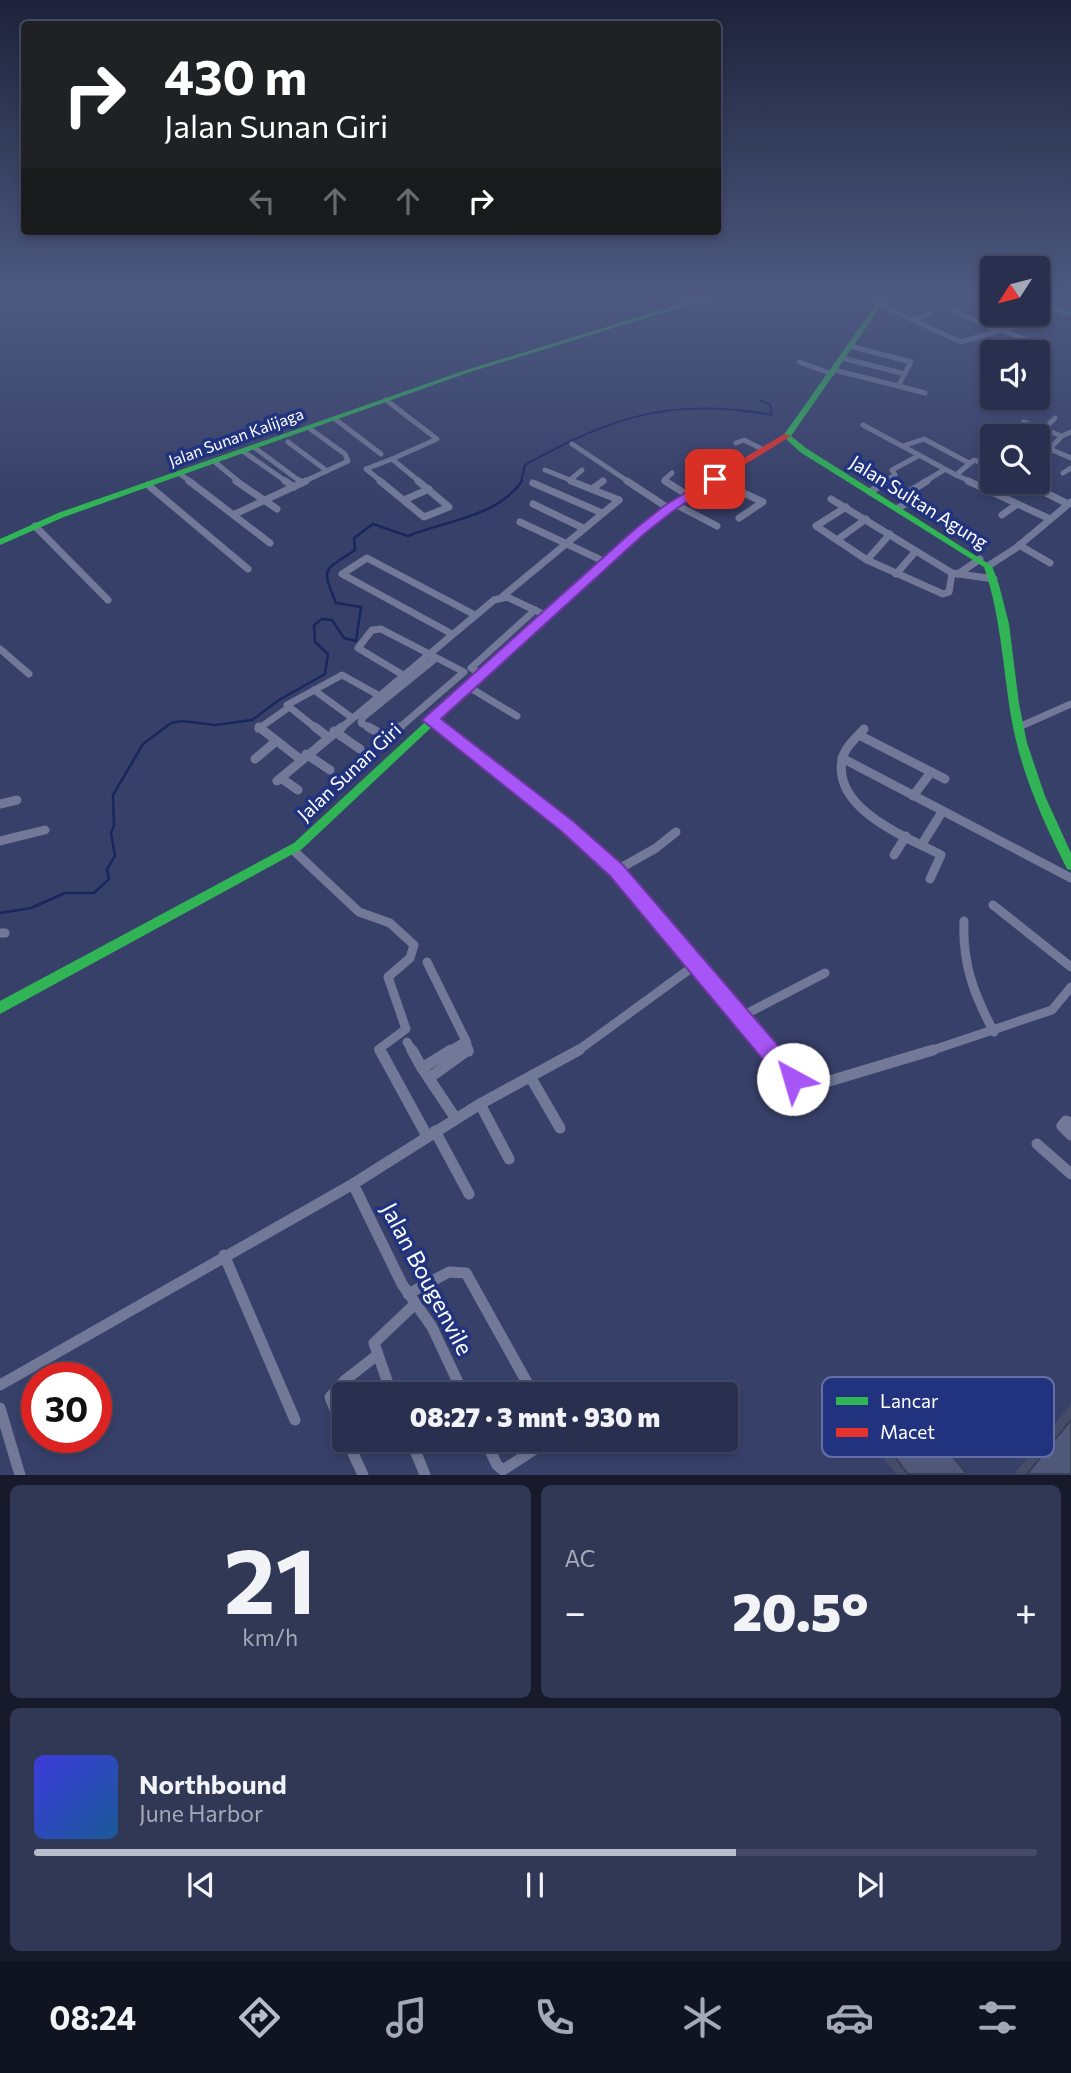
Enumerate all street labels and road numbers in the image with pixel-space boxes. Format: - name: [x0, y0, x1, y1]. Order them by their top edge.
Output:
- street label: Jalan Sunan Kalijaga: [166, 403, 306, 470]
- street label: Jalan Sultan Agung: [846, 450, 993, 553]
- street label: Jalan Sunan Giri: [292, 718, 405, 825]
- street label: Jalan Bougenvile: [376, 1198, 480, 1360]

